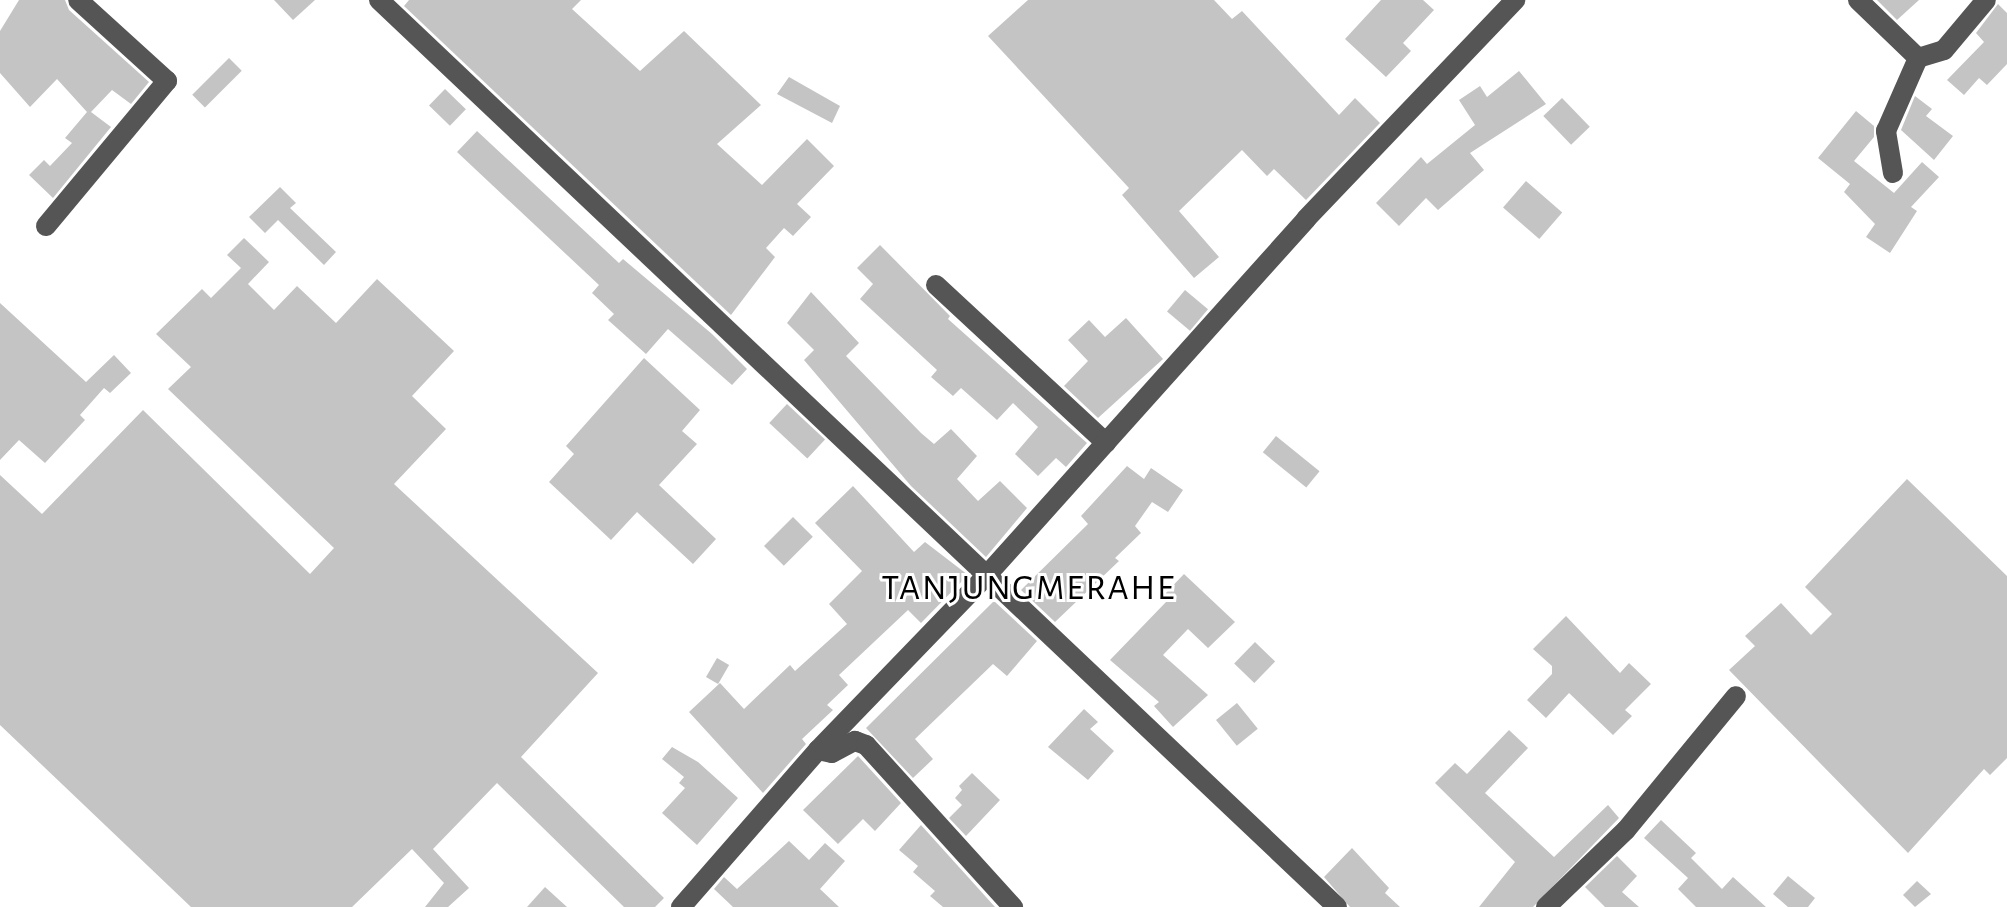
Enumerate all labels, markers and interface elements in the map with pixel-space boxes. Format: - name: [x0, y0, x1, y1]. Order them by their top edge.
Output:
- district label: TANJUNGMERAHE: [882, 567, 1176, 611]

